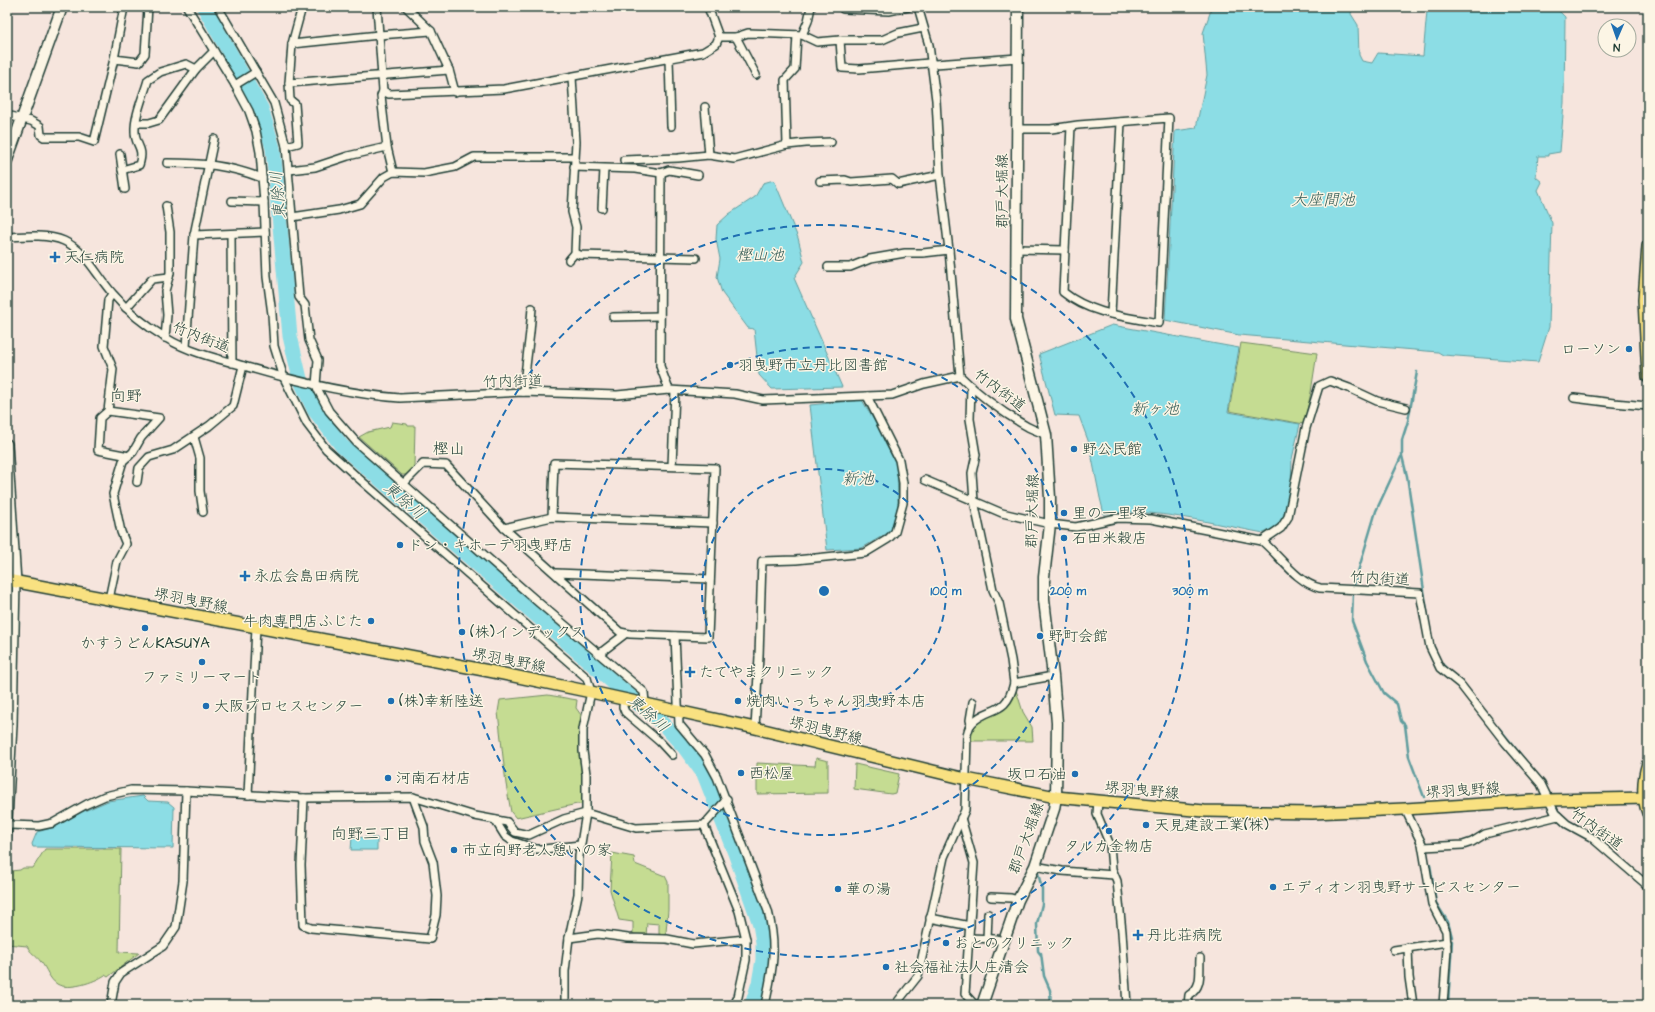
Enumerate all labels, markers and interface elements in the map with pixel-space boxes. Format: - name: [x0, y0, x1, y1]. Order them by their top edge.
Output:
- north arrow: [1597, 18, 1637, 58]
- text: N: [1613, 40, 1620, 55]
- street label: 郡戸大堀線: [992, 153, 1013, 229]
- water label: 東除川: [265, 170, 291, 220]
- water label: 大座間池: [1291, 189, 1356, 211]
- water label: 樫山池: [736, 244, 785, 266]
- place label: 天仁病院: [64, 247, 124, 268]
- marker: 天仁病院: [49, 251, 61, 263]
- street label: 竹内街道: [169, 317, 233, 358]
- place label: ローソン: [1561, 339, 1621, 360]
- marker: ローソン: [1624, 344, 1634, 354]
- place label: 羽曳野市立丹比図書館: [738, 355, 888, 376]
- marker: 羽曳野市立丹比図書館: [725, 360, 735, 370]
- street label: 竹内街道: [969, 364, 1030, 417]
- street label: 竹内街道: [483, 370, 543, 393]
- district label: 向野: [110, 385, 142, 407]
- water label: 新ヶ池: [1131, 398, 1180, 420]
- district label: 樫山: [433, 438, 465, 460]
- place label: 野公民館: [1082, 439, 1142, 460]
- marker: 野公民館: [1069, 444, 1079, 454]
- water label: 新池: [842, 468, 875, 490]
- street label: 郡戸大堀線: [1021, 473, 1044, 549]
- water label: 東除川: [379, 477, 430, 525]
- place label: 里の一里塚: [1072, 503, 1147, 524]
- marker: 里の一里塚: [1059, 508, 1069, 518]
- place label: 石田米穀店: [1072, 528, 1147, 549]
- marker: 石田米穀店: [1059, 533, 1069, 543]
- place label: ドン・キホーテ羽曳野店: [408, 535, 573, 556]
- marker: ドン・キホーテ羽曳野店: [395, 540, 405, 550]
- place label: 永広会島田病院: [254, 566, 359, 587]
- street label: 竹内街道: [1349, 566, 1410, 591]
- marker: 永広会島田病院: [239, 570, 251, 582]
- street label: 堺羽曳野線: [152, 583, 230, 618]
- text: 100 m: [931, 583, 962, 600]
- text: 200 m: [1049, 583, 1087, 600]
- text: 300 m: [1171, 583, 1208, 600]
- centre of rings: [817, 584, 831, 598]
- place label: 牛肉専門店ふじた: [243, 611, 363, 632]
- marker: 牛肉専門店ふじた: [366, 616, 376, 626]
- place label: (株)インデックス: [470, 622, 585, 643]
- marker: かすうどんKASUYA: [140, 623, 150, 633]
- place label: 野町会館: [1048, 626, 1108, 647]
- marker: (株)インデックス: [457, 627, 467, 637]
- marker: 野町会館: [1035, 631, 1045, 641]
- place label: かすうどんKASUYA: [80, 633, 210, 654]
- street label: 堺羽曳野線: [470, 643, 548, 678]
- marker: ファミリーマート: [197, 657, 207, 667]
- place label: たてやまクリニック: [699, 662, 833, 683]
- marker: たてやまクリニック: [684, 666, 696, 678]
- place label: ファミリーマート: [142, 667, 262, 688]
- water label: 東除川: [623, 690, 674, 738]
- place label: (株)幸新陸送: [399, 691, 484, 712]
- place label: 焼肉いっちゃん羽曳野本店: [746, 691, 926, 712]
- place label: 大阪プロセスセンター: [214, 696, 363, 717]
- marker: (株)幸新陸送: [386, 696, 396, 706]
- marker: 焼肉いっちゃん羽曳野本店: [733, 696, 743, 706]
- marker: 大阪プロセスセンター: [201, 701, 211, 711]
- street label: 堺羽曳野線: [787, 711, 865, 750]
- place label: 西松屋: [749, 763, 794, 784]
- place label: 坂口石油: [1007, 764, 1067, 785]
- place label: 河南石材店: [396, 768, 471, 789]
- marker: 西松屋: [736, 768, 746, 778]
- marker: 坂口石油: [1070, 769, 1080, 779]
- marker: 河南石材店: [383, 773, 393, 783]
- street label: 堺羽曳野線: [1104, 777, 1180, 804]
- street label: 堺羽曳野線: [1425, 777, 1501, 804]
- street label: 郡戸大堀線: [1004, 799, 1049, 877]
- street label: 竹内街道: [1566, 803, 1627, 856]
- place label: 天見建設工業(株): [1154, 815, 1269, 836]
- marker: 天見建設工業(株): [1141, 820, 1151, 830]
- district label: 向野三丁目: [331, 823, 411, 845]
- marker: タルカ金物店: [1104, 826, 1114, 836]
- place label: タルカ金物店: [1064, 836, 1154, 857]
- place label: 市立向野老人憩いの家: [462, 840, 612, 861]
- marker: 市立向野老人憩いの家: [449, 845, 459, 855]
- place label: エディオン羽曳野サービスセンター: [1281, 877, 1521, 898]
- place label: 華の湯: [846, 879, 891, 900]
- marker: エディオン羽曳野サービスセンター: [1268, 882, 1278, 892]
- marker: 華の湯: [833, 884, 843, 894]
- place label: 丹比荘病院: [1147, 925, 1222, 946]
- marker: 丹比荘病院: [1132, 929, 1144, 941]
- place label: おとのクリニック: [954, 933, 1074, 954]
- marker: おとのクリニック: [941, 938, 951, 948]
- place label: 社会福祉法人庄清会: [894, 957, 1029, 978]
- marker: 社会福祉法人庄清会: [881, 962, 891, 972]

